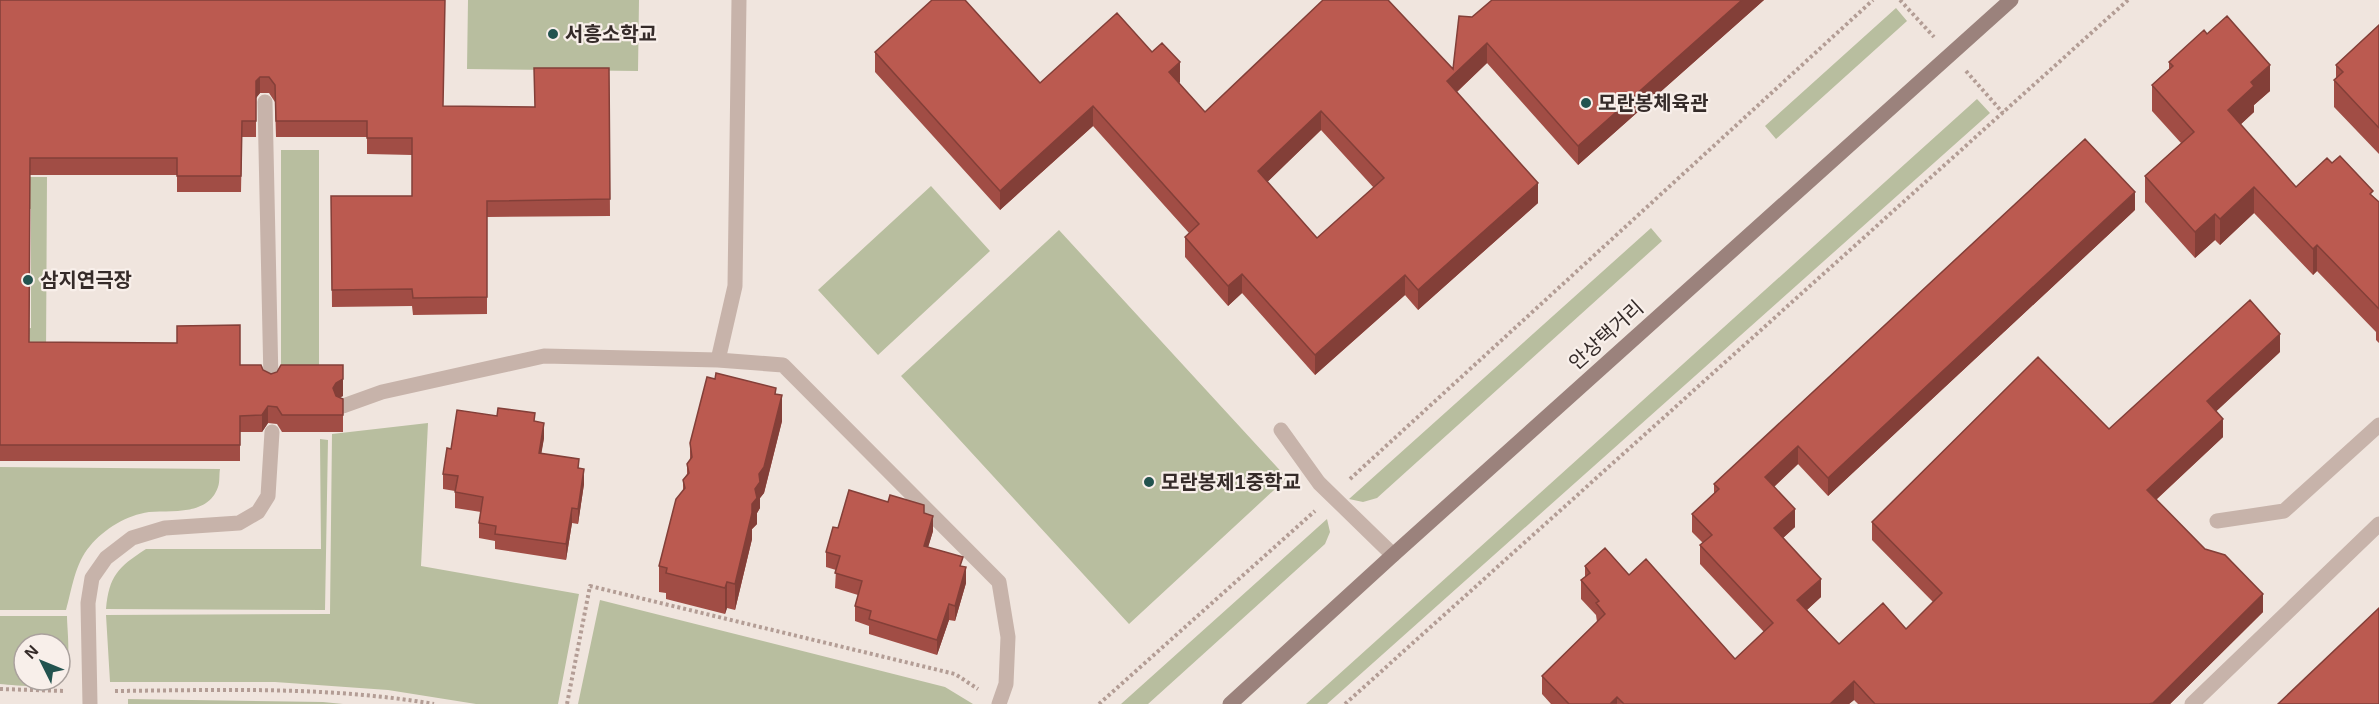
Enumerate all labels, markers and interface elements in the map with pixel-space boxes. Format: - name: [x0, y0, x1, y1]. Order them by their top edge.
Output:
- place label: 서흥소학교: [565, 23, 657, 45]
- marker: 서흥소학교: [546, 27, 560, 41]
- place label: 모란봉체육관: [1598, 92, 1709, 114]
- marker: 모란봉체육관: [1579, 96, 1593, 110]
- place label: 삼지연극장: [40, 269, 132, 291]
- marker: 삼지연극장: [21, 273, 35, 287]
- street label: 안상택거리: [1564, 296, 1648, 374]
- place label: 모란봉제1중학교: [1161, 471, 1301, 493]
- marker: 모란봉제1중학교: [1142, 475, 1156, 489]
- north arrow: [12, 632, 72, 692]
- text: N: [21, 642, 42, 662]

